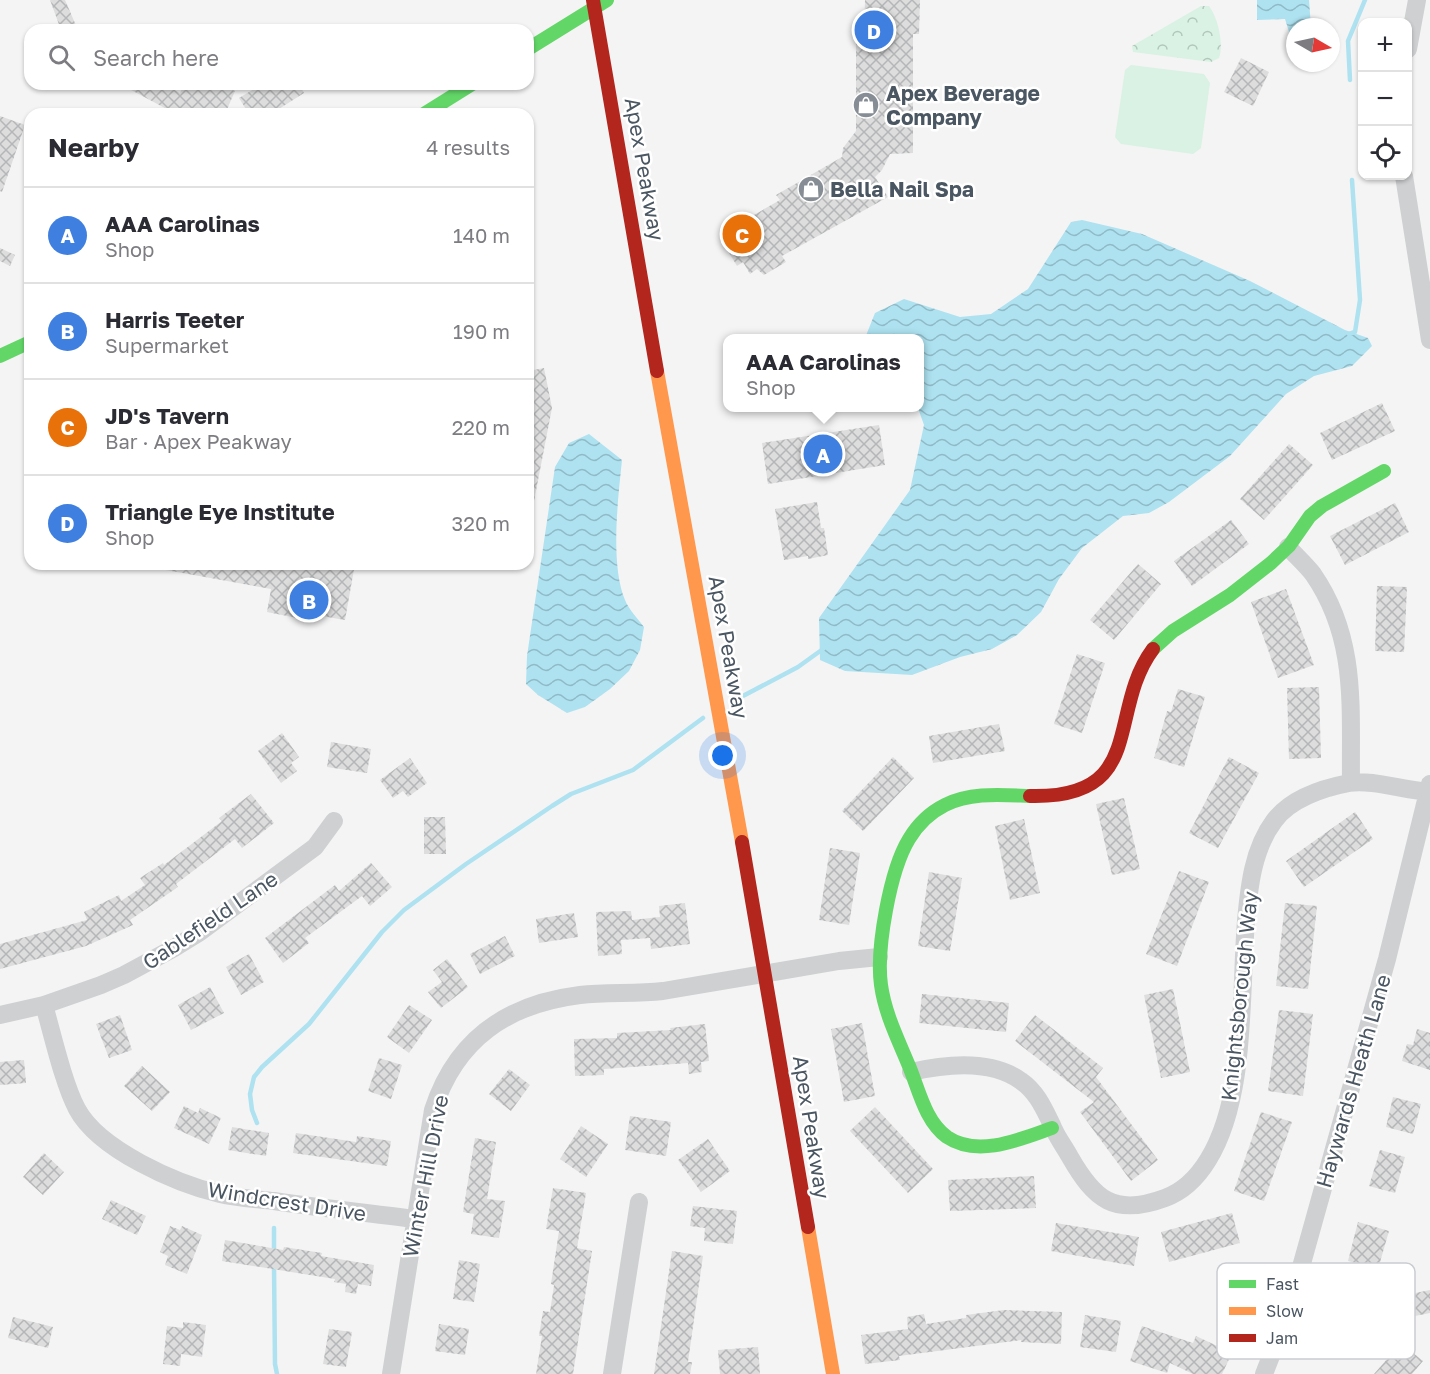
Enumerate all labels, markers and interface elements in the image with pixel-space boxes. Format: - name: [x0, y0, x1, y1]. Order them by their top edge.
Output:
- pin: D: [854, 8, 894, 52]
- north arrow: [1286, 18, 1340, 72]
- map controls: [1358, 18, 1412, 180]
- button: +: [1358, 18, 1412, 72]
- search box: [24, 24, 534, 90]
- icon: search: [45, 41, 78, 74]
- text: Search here: [93, 44, 219, 71]
- button: −: [1358, 72, 1412, 126]
- place label: Apex Beverage Company: [886, 80, 1040, 130]
- shop icon: Apex Beverage Company: [851, 90, 881, 120]
- street label: Apex Peakway: [620, 95, 670, 243]
- button: locate: [1358, 126, 1412, 180]
- text: Nearby: [48, 132, 139, 163]
- text: 4 results: [426, 135, 510, 159]
- shop icon: Bella Nail Spa: [796, 174, 826, 204]
- place label: Bella Nail Spa: [830, 176, 974, 202]
- text: AAA Carolinas: [105, 210, 260, 237]
- pin: C: [722, 212, 762, 256]
- text: A: [60, 223, 75, 247]
- text: 140 m: [453, 223, 510, 247]
- text: Shop: [105, 237, 154, 261]
- text: Harris Teeter: [105, 306, 244, 333]
- text: B: [60, 319, 75, 343]
- text: 190 m: [453, 319, 510, 343]
- text: Supermarket: [105, 333, 229, 357]
- popup: [723, 334, 924, 412]
- text: AAA Carolinas: [746, 348, 901, 375]
- text: Shop: [746, 375, 795, 399]
- text: JD's Tavern: [105, 402, 229, 429]
- text: C: [60, 415, 75, 439]
- text: 220 m: [452, 415, 510, 439]
- text: Bar · Apex Peakway: [105, 429, 292, 453]
- pin: A: [804, 432, 842, 476]
- text: Triangle Eye Institute: [105, 498, 335, 525]
- text: D: [60, 511, 75, 535]
- text: 320 m: [452, 511, 510, 535]
- text: Shop: [105, 525, 154, 549]
- street label: Apex Peakway: [704, 573, 754, 721]
- pin: B: [290, 578, 328, 622]
- your location: [708, 741, 737, 770]
- street label: Gablefield Lane: [138, 865, 282, 975]
- street label: Knightsborough Way: [1215, 890, 1263, 1102]
- street label: Haywards Heath Lane: [1310, 971, 1396, 1191]
- street label: Apex Peakway: [788, 1053, 836, 1201]
- street label: Winter Hill Drive: [397, 1093, 453, 1259]
- street label: Windcrest Drive: [206, 1176, 368, 1226]
- legend: [1217, 1263, 1415, 1359]
- text: Fast: [1266, 1274, 1299, 1294]
- text: Slow: [1266, 1301, 1304, 1321]
- text: Jam: [1266, 1328, 1298, 1348]

